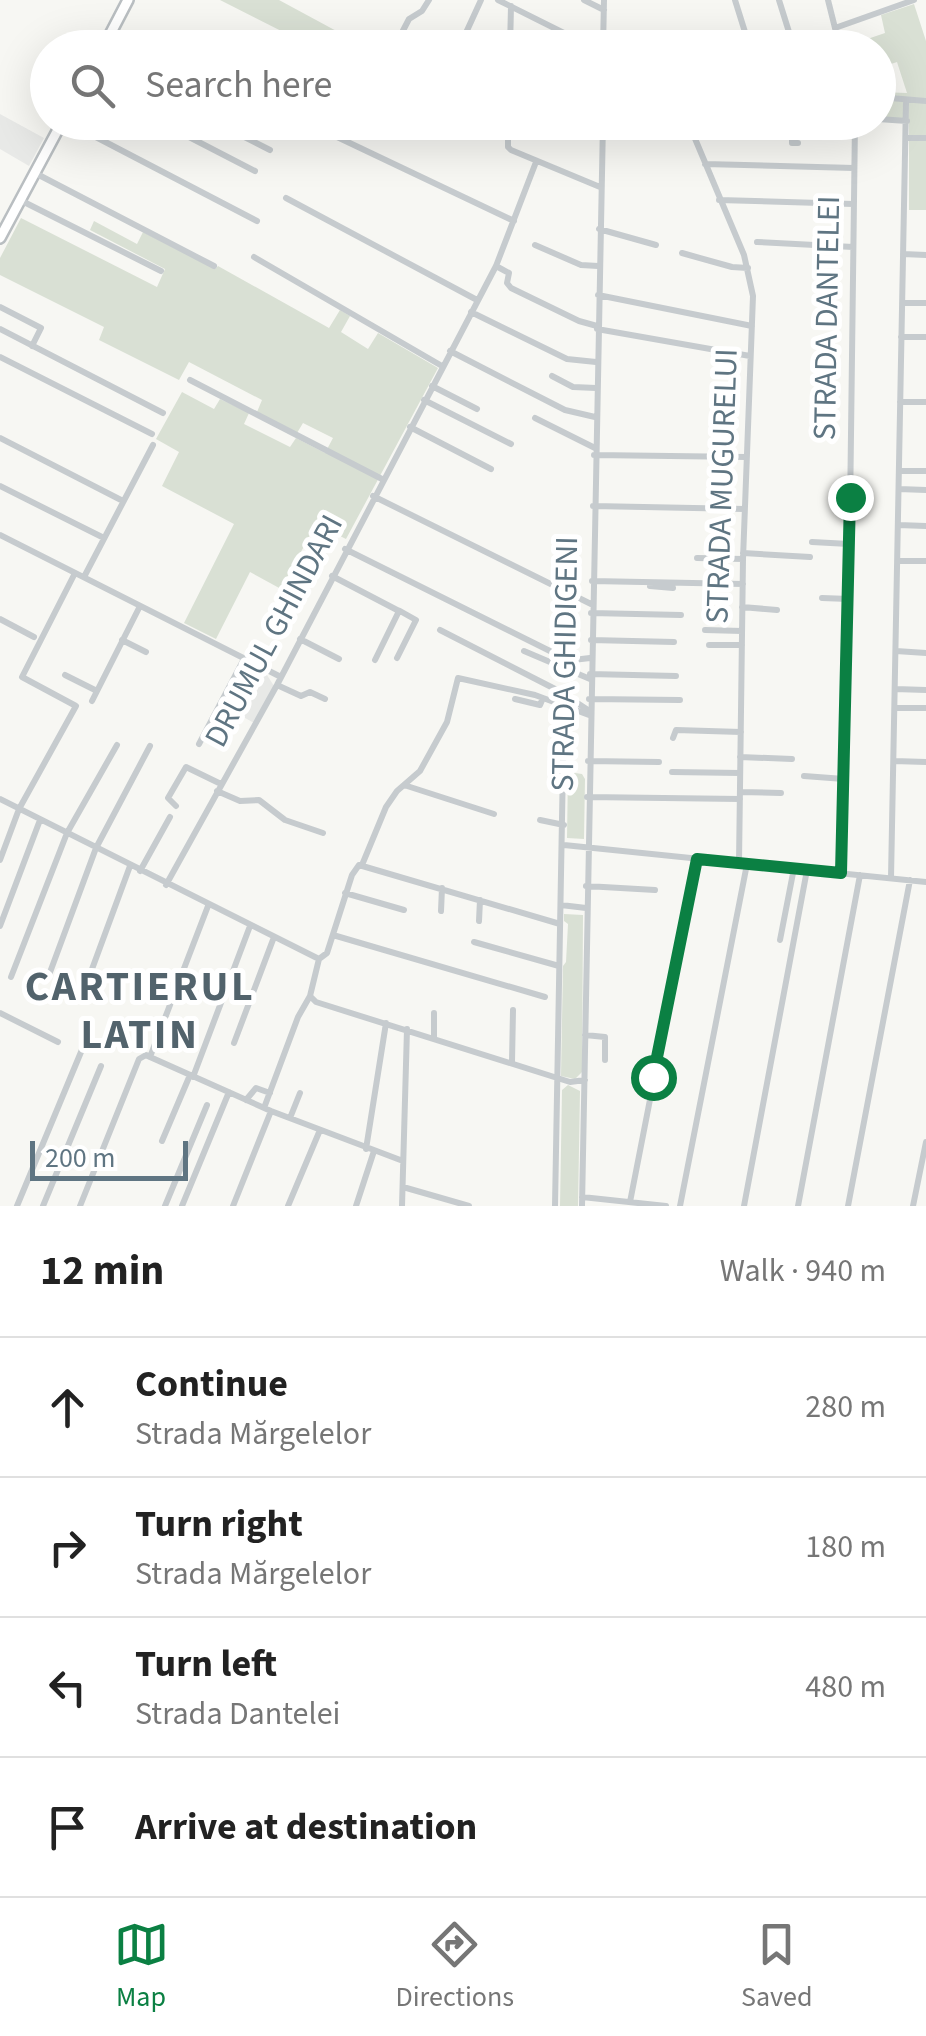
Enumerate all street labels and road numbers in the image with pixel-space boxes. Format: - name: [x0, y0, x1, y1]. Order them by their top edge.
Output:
- street label: STRADA DANTELEI: [802, 195, 852, 441]
- street label: STRADA MUGURELUI: [694, 348, 750, 624]
- street label: DRUMUL GHINDARI: [193, 507, 355, 755]
- street label: STRADA GHIDIGENI: [540, 536, 590, 792]

